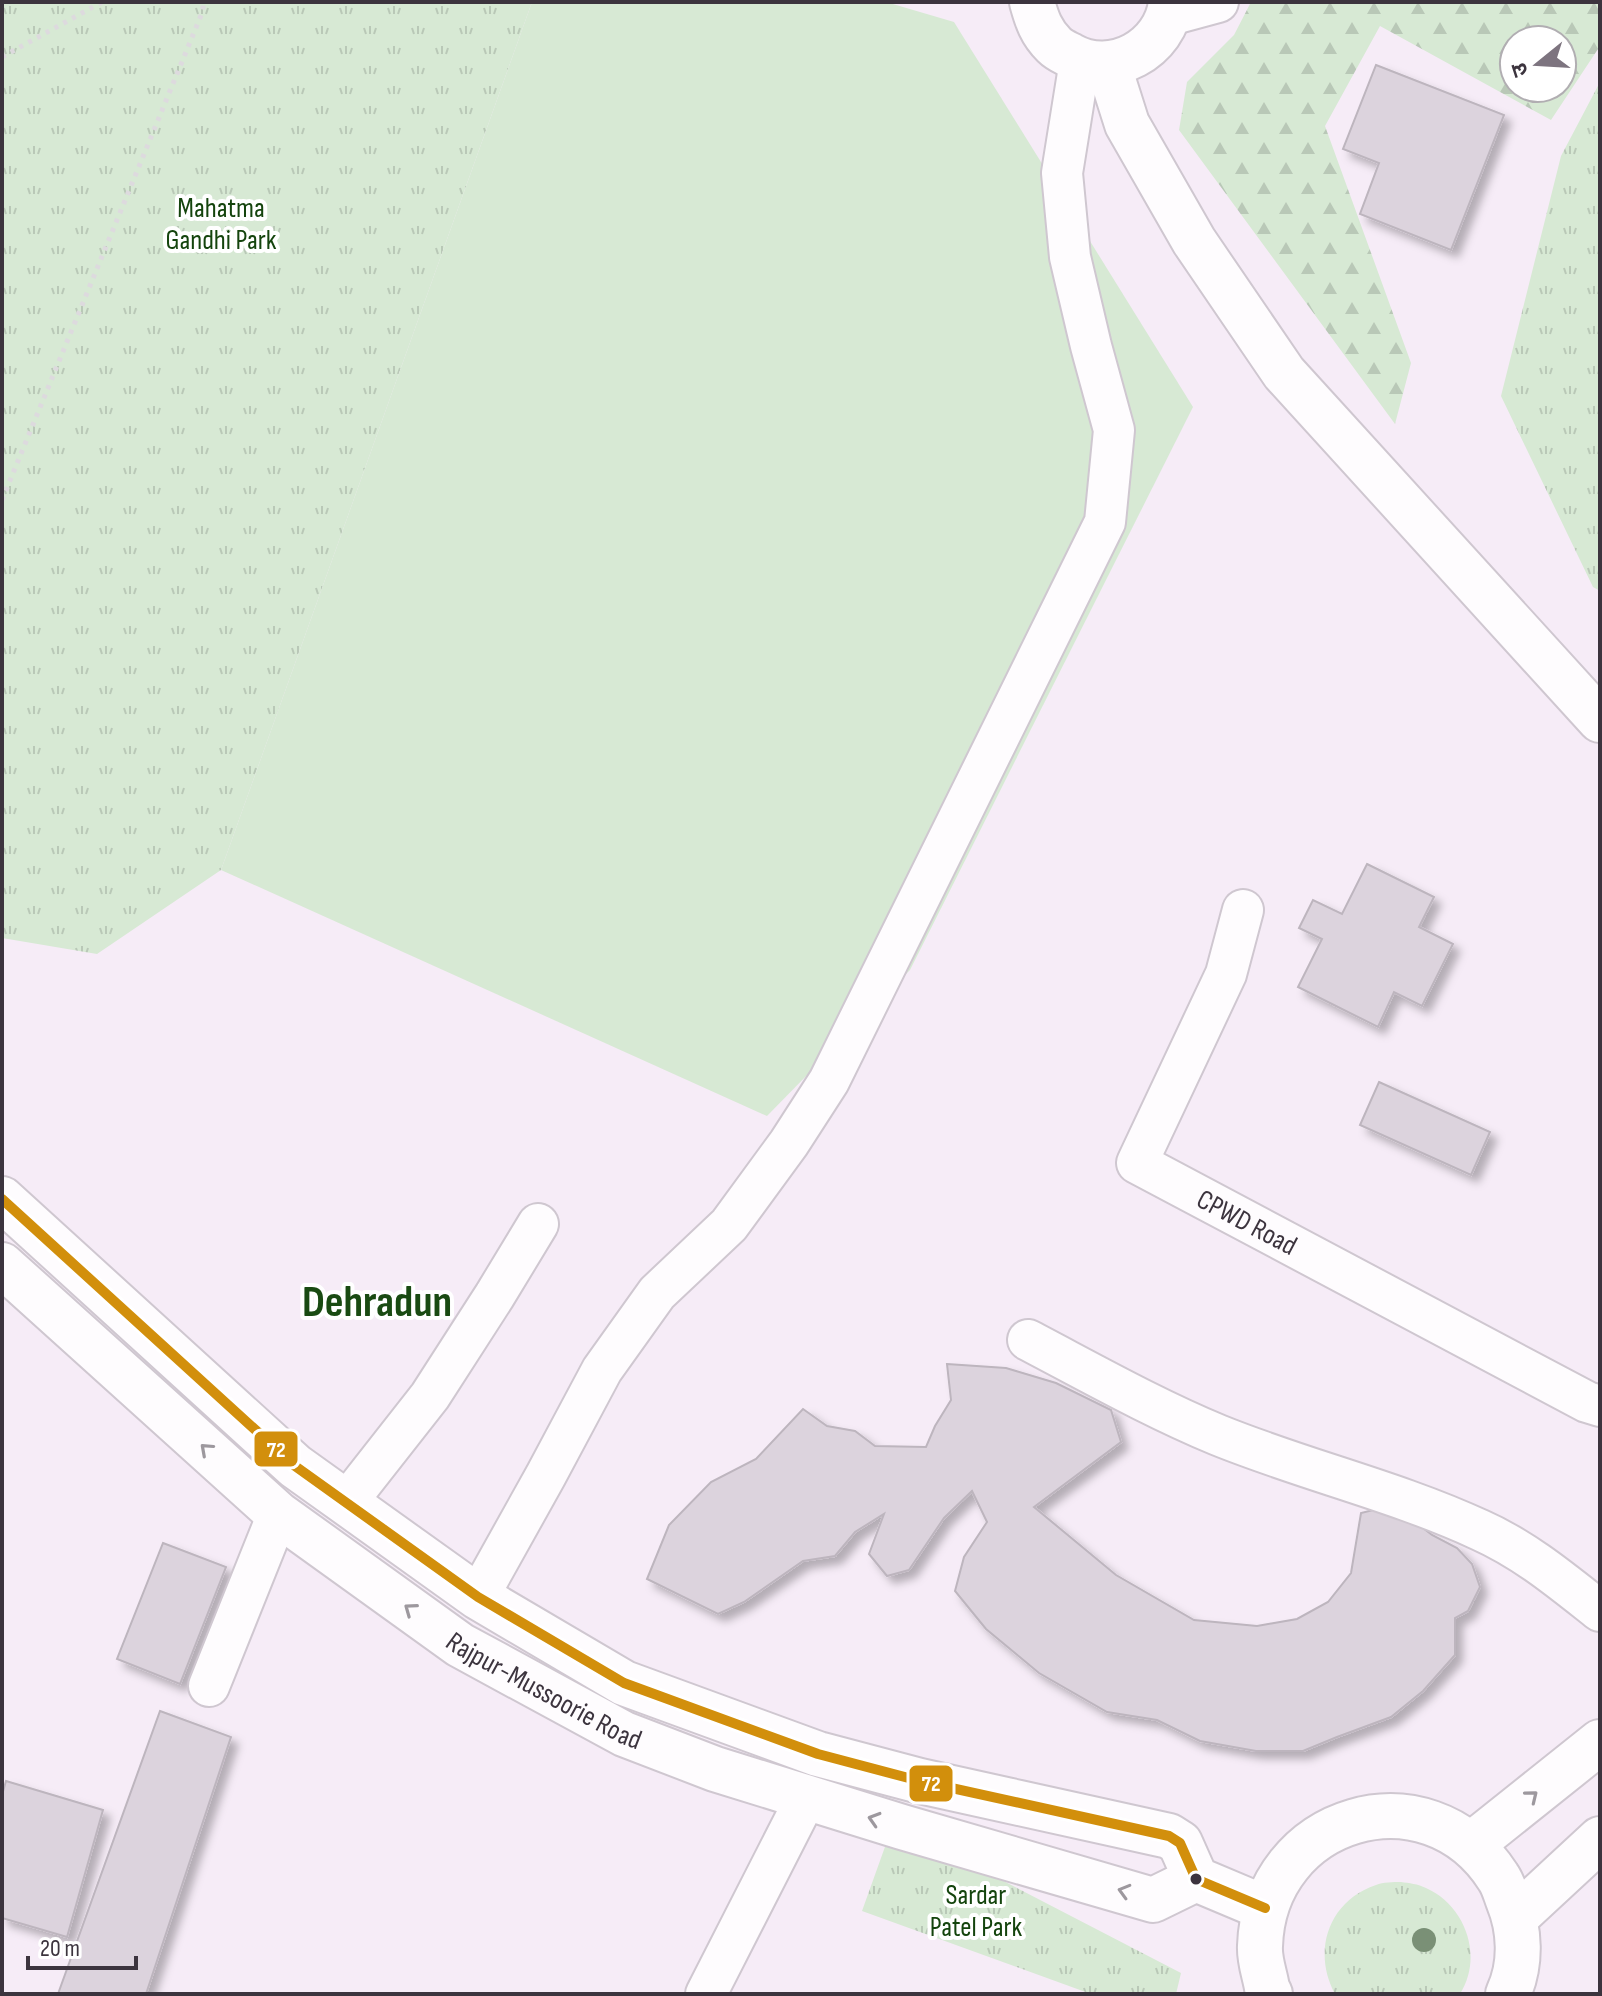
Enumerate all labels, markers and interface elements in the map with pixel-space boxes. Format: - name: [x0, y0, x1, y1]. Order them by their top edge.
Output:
- north arrow: [1498, 24, 1578, 104]
- text: उ: [1505, 58, 1535, 80]
- park label: Mahatma Gandhi Park: [166, 192, 277, 257]
- street label: CPWD Road: [1191, 1183, 1302, 1263]
- district label: Dehradun: [302, 1276, 452, 1329]
- line badge: 72: [253, 1430, 299, 1468]
- text: 72: [266, 1437, 286, 1464]
- one-way arrow: [201, 1443, 215, 1458]
- one-way arrow: [405, 1604, 419, 1619]
- street label: Rajpur-Mussoorie Road: [439, 1626, 646, 1757]
- line badge: 72: [908, 1764, 954, 1803]
- text: 72: [921, 1771, 941, 1798]
- one-way arrow: [1523, 1792, 1538, 1806]
- one-way arrow: [867, 1812, 881, 1828]
- unlabelled marker: [1188, 1871, 1204, 1887]
- park label: Sardar Patel Park: [930, 1879, 1023, 1944]
- one-way arrow: [1117, 1884, 1131, 1900]
- scale bar: [28, 1920, 136, 1970]
- text: 20 m: [40, 1934, 80, 1963]

